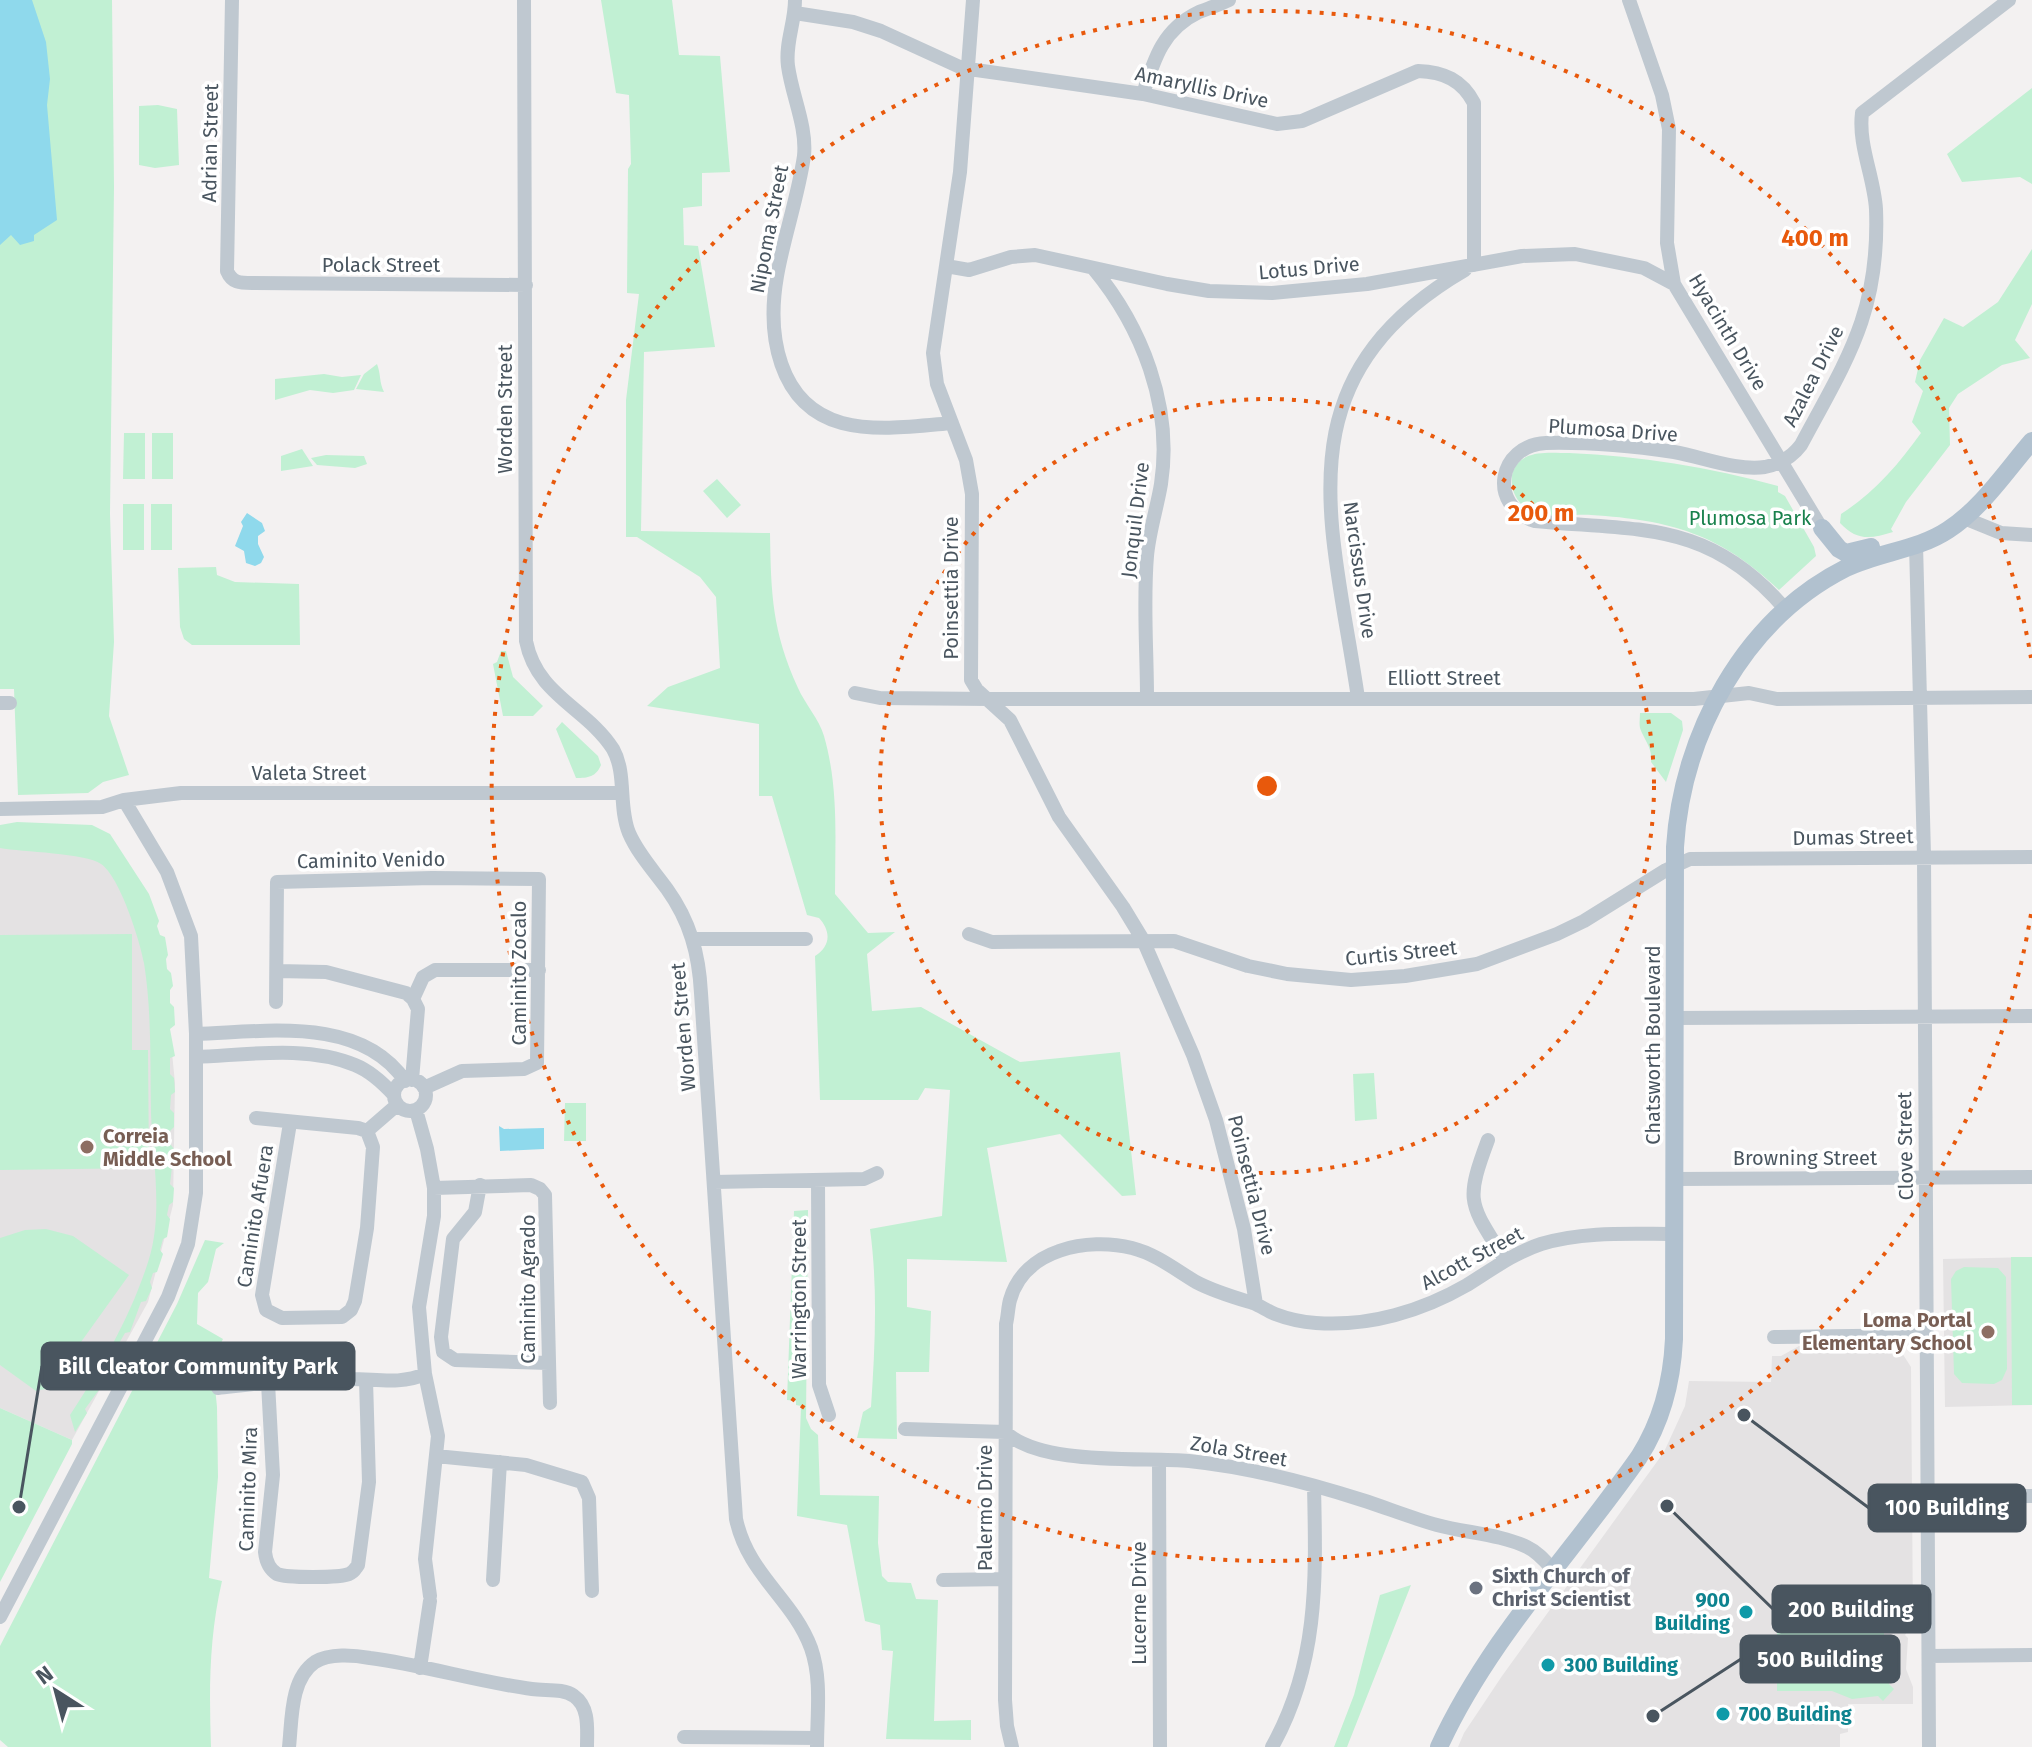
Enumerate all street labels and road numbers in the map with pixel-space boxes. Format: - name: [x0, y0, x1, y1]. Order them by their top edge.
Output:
- street label: Amaryllis Drive: [1133, 61, 1271, 113]
- street label: Adrian Street: [197, 83, 223, 203]
- street label: Nipoma Street: [745, 162, 793, 295]
- street label: Lotus Drive: [1257, 252, 1361, 284]
- street label: Polack Street: [322, 253, 441, 277]
- street label: Hyacinth Drive: [1684, 269, 1772, 395]
- street label: Azalea Drive: [1777, 321, 1849, 431]
- street label: Worden Street: [493, 344, 517, 474]
- street label: Plumosa Drive: [1547, 413, 1679, 447]
- street label: Jonquil Drive: [1116, 461, 1154, 579]
- street label: Narcissus Drive: [1338, 500, 1382, 640]
- street label: Poinsettia Drive: [939, 516, 963, 660]
- street label: Elliott Street: [1387, 666, 1502, 690]
- street label: Valeta Street: [251, 761, 367, 785]
- street label: Dumas Street: [1792, 824, 1915, 850]
- street label: Caminito Venido: [297, 847, 445, 873]
- street label: Caminito Zocalo: [507, 900, 531, 1046]
- street label: Curtis Street: [1344, 935, 1459, 971]
- street label: Chatsworth Boulevard: [1641, 945, 1665, 1145]
- street label: Worden Street: [665, 961, 701, 1092]
- street label: Clove Street: [1892, 1091, 1918, 1200]
- street label: Poinsettia Drive: [1223, 1112, 1281, 1258]
- street label: Caminito Afuera: [232, 1143, 278, 1289]
- street label: Browning Street: [1733, 1146, 1878, 1170]
- street label: Caminito Agrado: [516, 1214, 540, 1364]
- street label: Warrington Street: [787, 1218, 811, 1379]
- street label: Alcott Street: [1417, 1221, 1528, 1295]
- street label: Caminito Mira: [234, 1426, 262, 1552]
- street label: Zola Street: [1189, 1431, 1290, 1471]
- street label: Palermo Drive: [973, 1445, 997, 1571]
- street label: Lucerne Drive: [1127, 1541, 1151, 1665]

